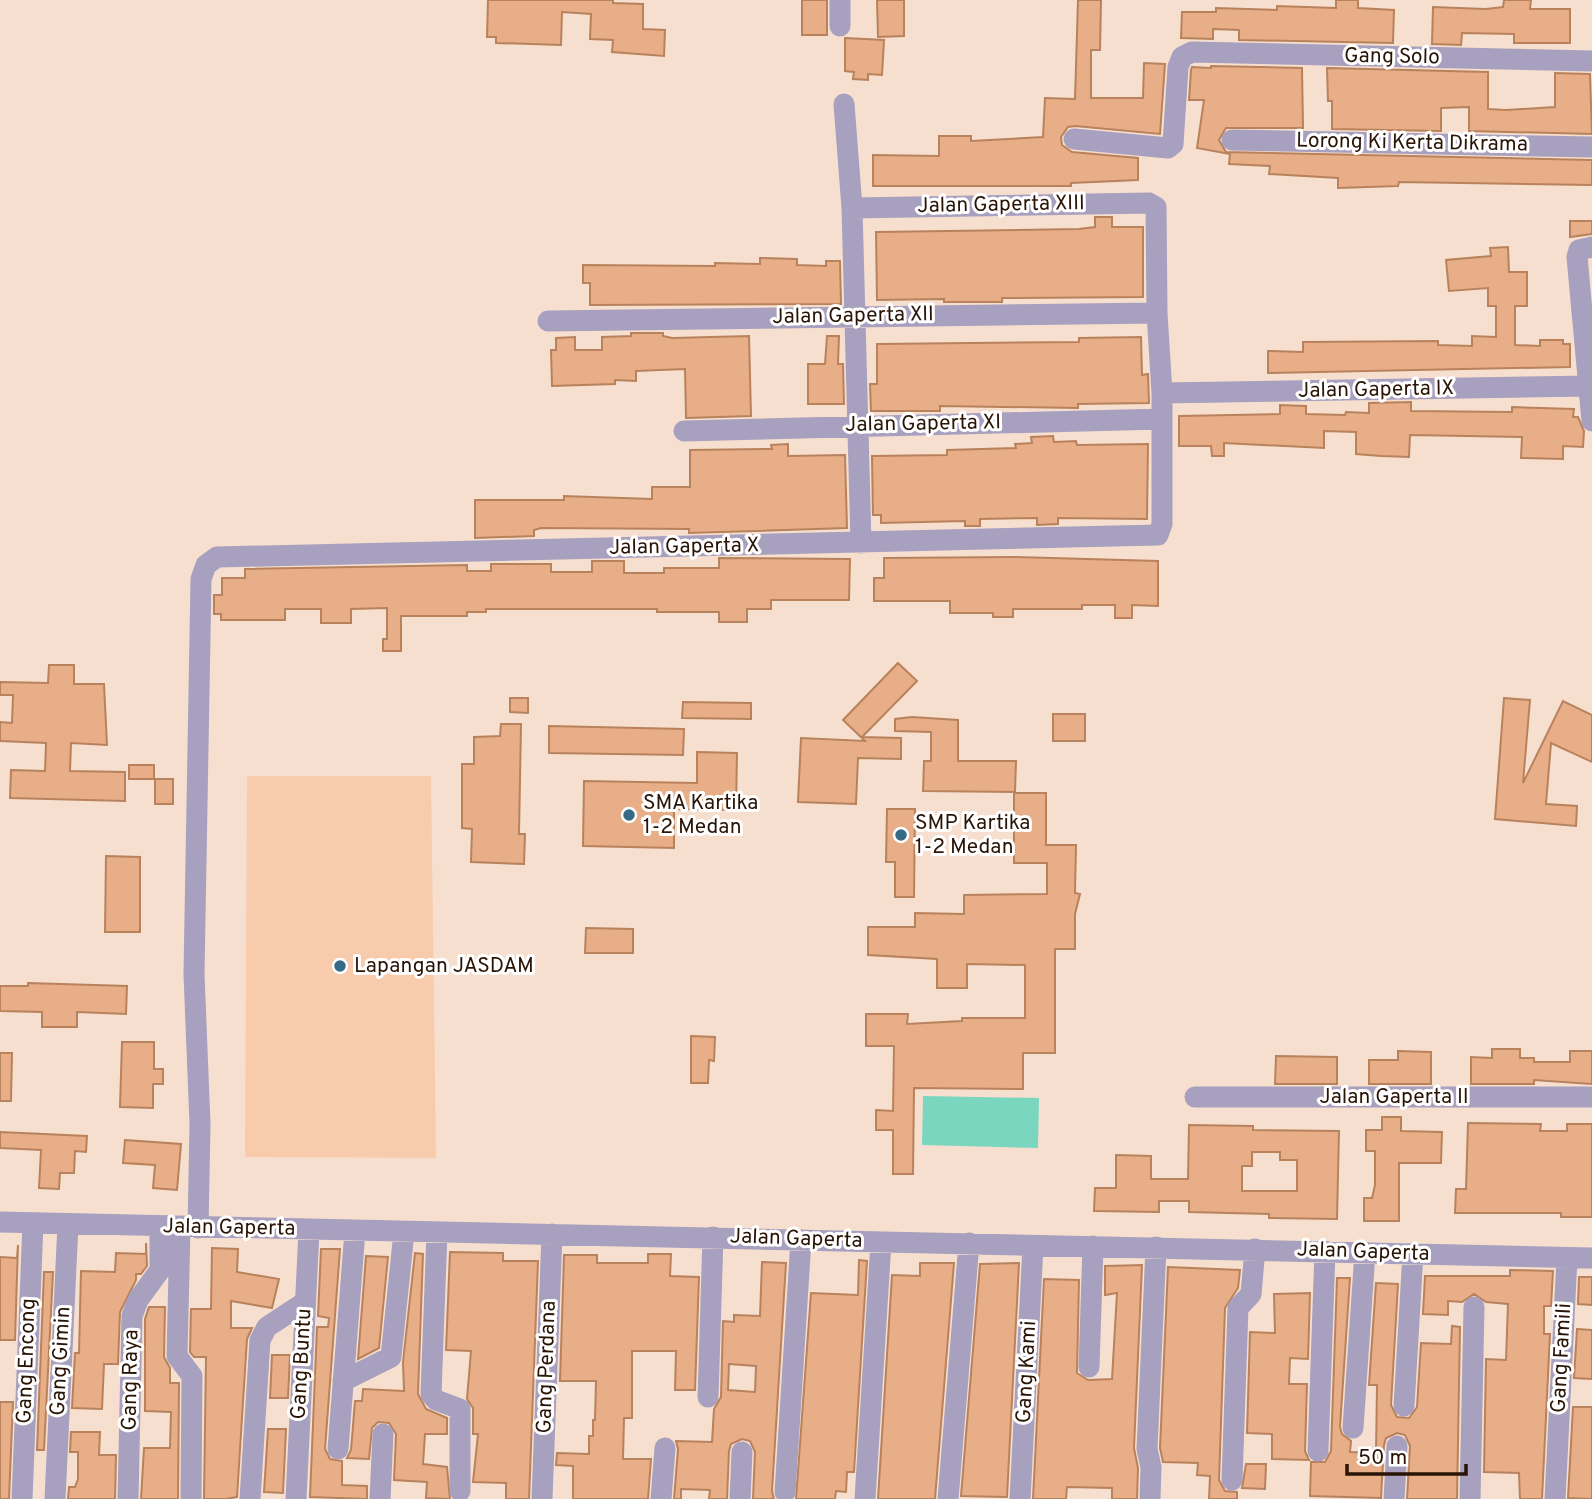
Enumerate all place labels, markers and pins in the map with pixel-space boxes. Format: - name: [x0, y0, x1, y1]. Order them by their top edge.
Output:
- place label: SMA Kartika 1-2 Medan: [643, 790, 758, 841]
- marker: SMA Kartika 1-2 Medan: [621, 807, 637, 823]
- place label: SMP Kartika 1-2 Medan: [915, 810, 1030, 861]
- marker: SMP Kartika 1-2 Medan: [893, 827, 909, 843]
- place label: Lapangan JASDAM: [354, 953, 534, 980]
- marker: Lapangan JASDAM: [332, 958, 348, 974]

